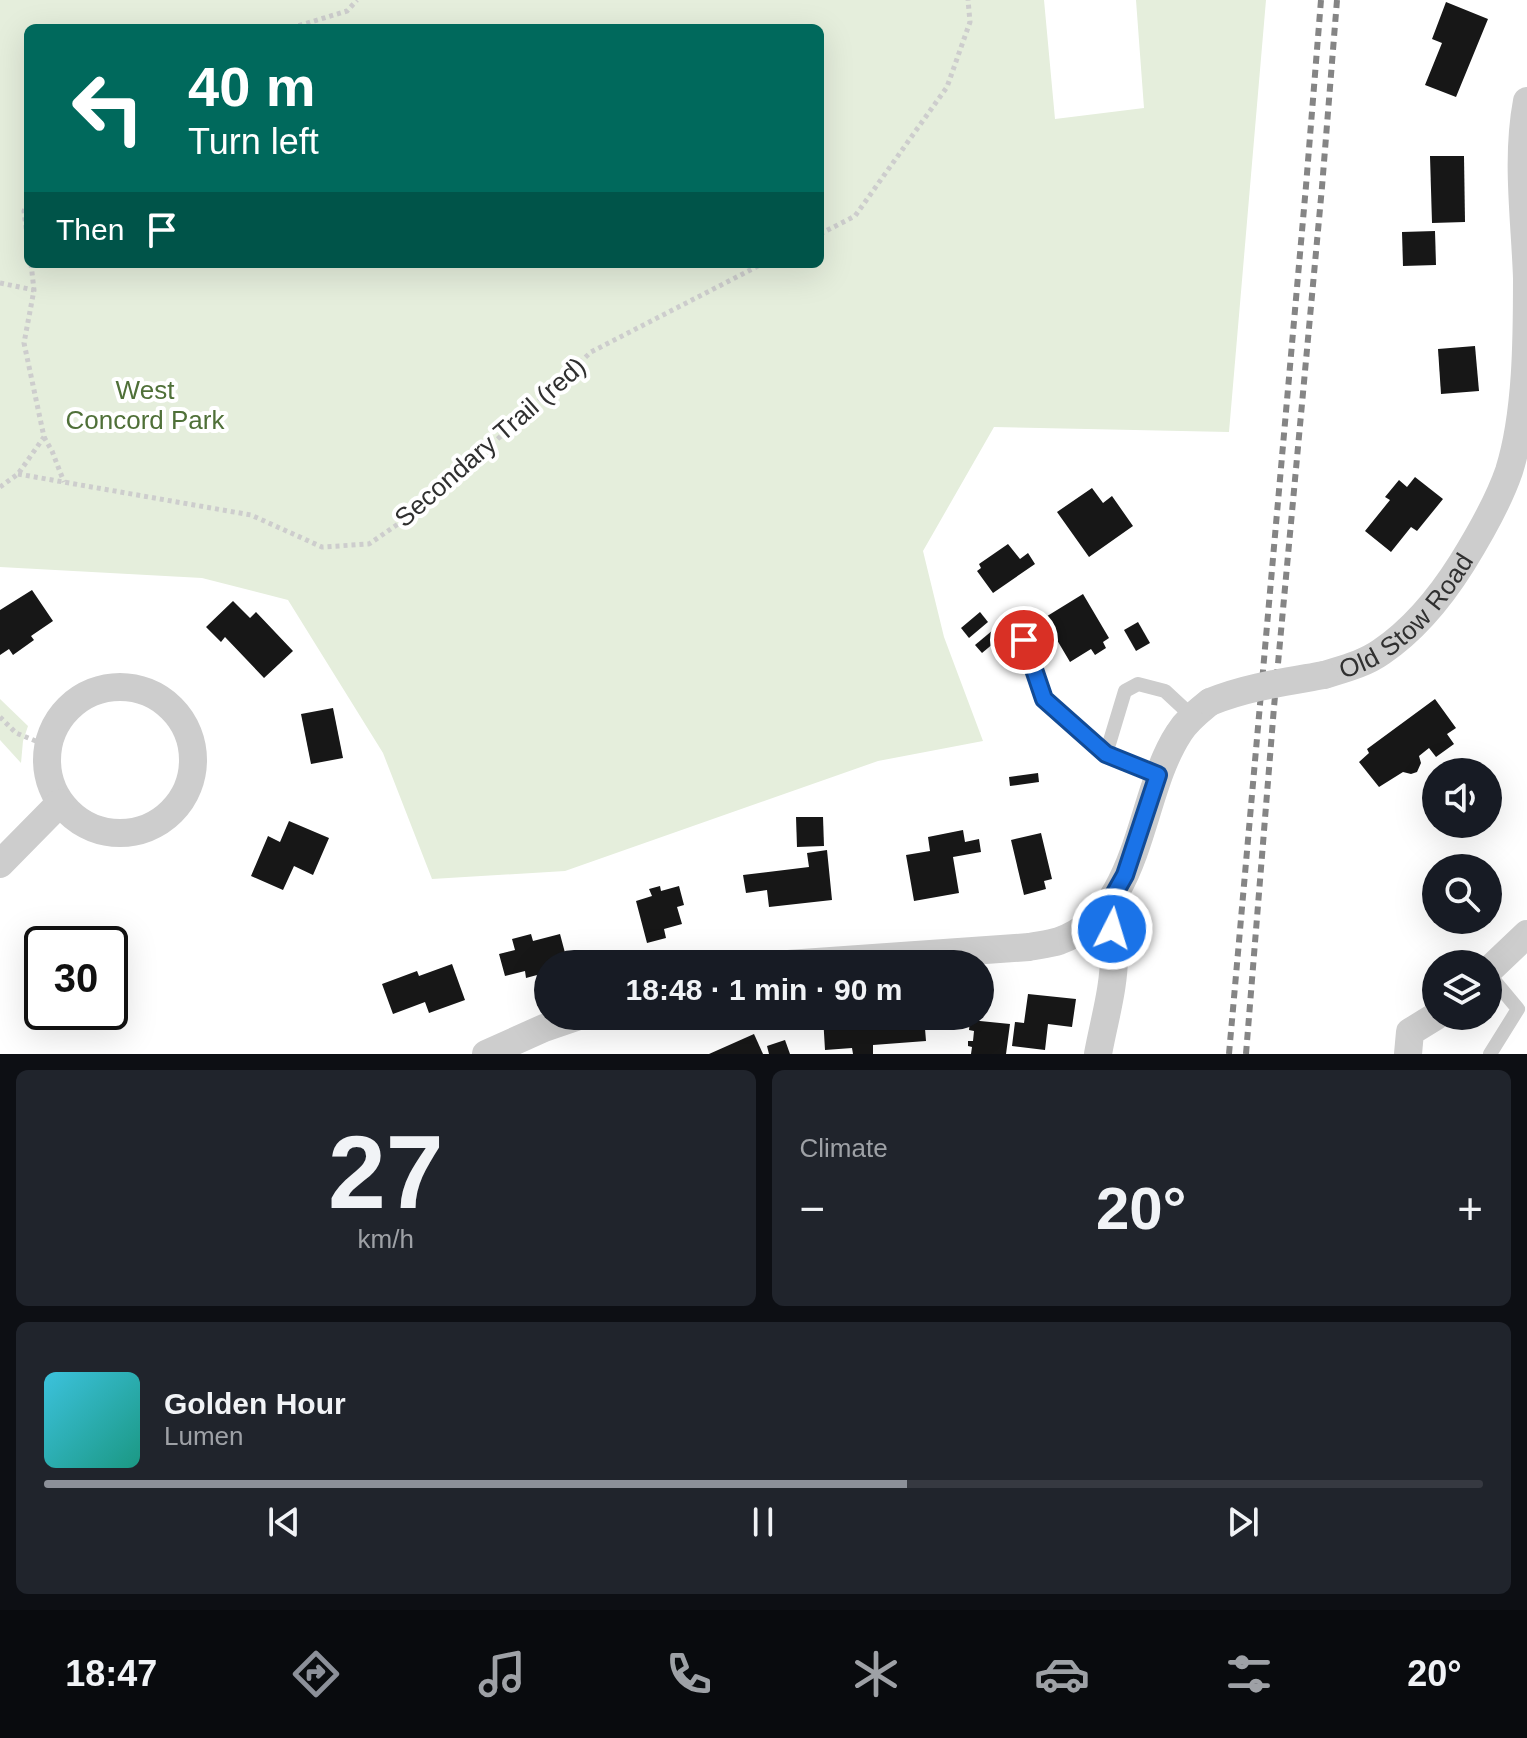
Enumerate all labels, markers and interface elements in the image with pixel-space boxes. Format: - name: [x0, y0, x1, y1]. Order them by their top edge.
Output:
- text: 40 m: [188, 55, 316, 118]
- icon: left: [56, 56, 160, 160]
- text: Turn left: [188, 121, 319, 162]
- icon: arrive: [140, 208, 184, 252]
- text: Then: [56, 213, 124, 246]
- street label: Secondary Trail (red): [389, 351, 591, 533]
- park label: West Concord Park: [66, 375, 225, 435]
- street label: Old Stow Road: [1335, 548, 1479, 685]
- pin: [990, 606, 1058, 674]
- icon: arrive: [1002, 618, 1046, 662]
- map controls: [1422, 758, 1502, 1030]
- button: sound: [1422, 758, 1502, 838]
- button: search: [1422, 854, 1502, 934]
- position arrow: [1070, 887, 1154, 971]
- speed limit sign: 30: [24, 926, 128, 1030]
- button: layers: [1422, 950, 1502, 1030]
- text: 18:48 · 1 min · 90 m: [626, 973, 902, 1006]
- text: 27: [328, 1114, 444, 1230]
- text: Climate: [800, 1133, 888, 1163]
- text: 20°: [1096, 1175, 1187, 1242]
- text: −: [800, 1184, 825, 1233]
- text: +: [1457, 1184, 1483, 1233]
- text: km/h: [358, 1224, 414, 1254]
- text: Golden Hour: [164, 1387, 346, 1420]
- text: Lumen: [164, 1421, 244, 1451]
- icon: previous: [262, 1500, 306, 1544]
- icon: pause: [741, 1500, 785, 1544]
- icon: next: [1221, 1500, 1265, 1544]
- icon: directions: [288, 1646, 344, 1702]
- icon: music: [474, 1646, 530, 1702]
- icon: phone: [661, 1646, 717, 1702]
- icon: climate: [848, 1646, 904, 1702]
- icon: car: [1034, 1646, 1090, 1702]
- icon: filters: [1221, 1646, 1277, 1702]
- text: 18:47: [65, 1653, 157, 1694]
- text: 20°: [1407, 1653, 1462, 1694]

